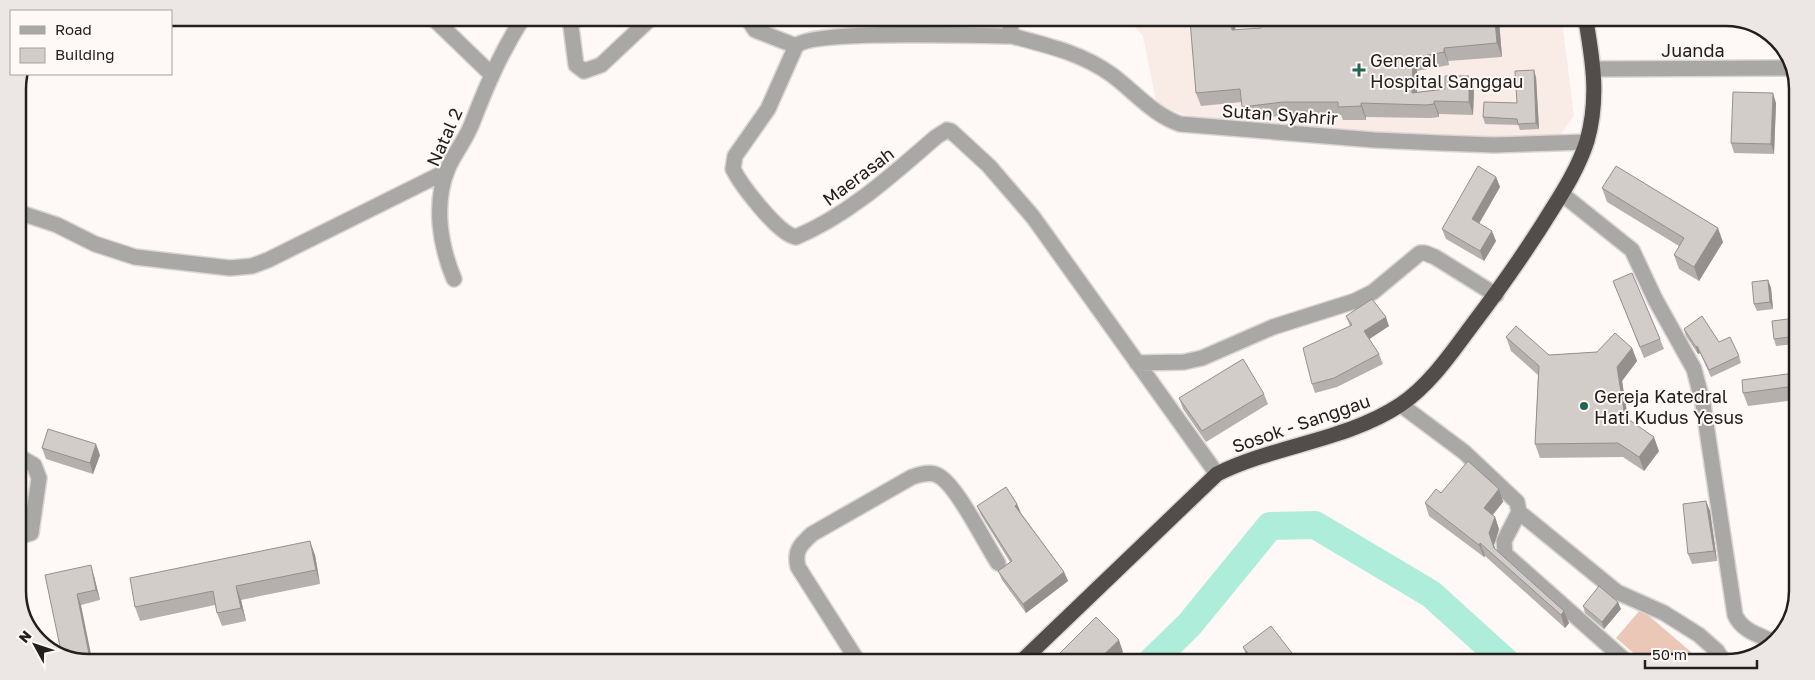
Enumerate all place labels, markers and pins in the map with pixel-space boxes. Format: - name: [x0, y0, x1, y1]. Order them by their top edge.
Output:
- place label: General Hospital Sanggau: [1370, 49, 1524, 92]
- marker: General Hospital Sanggau: [1352, 63, 1366, 77]
- place label: Gereja Katedral Hati Kudus Yesus: [1594, 385, 1744, 428]
- marker: Gereja Katedral Hati Kudus Yesus: [1578, 400, 1590, 412]

